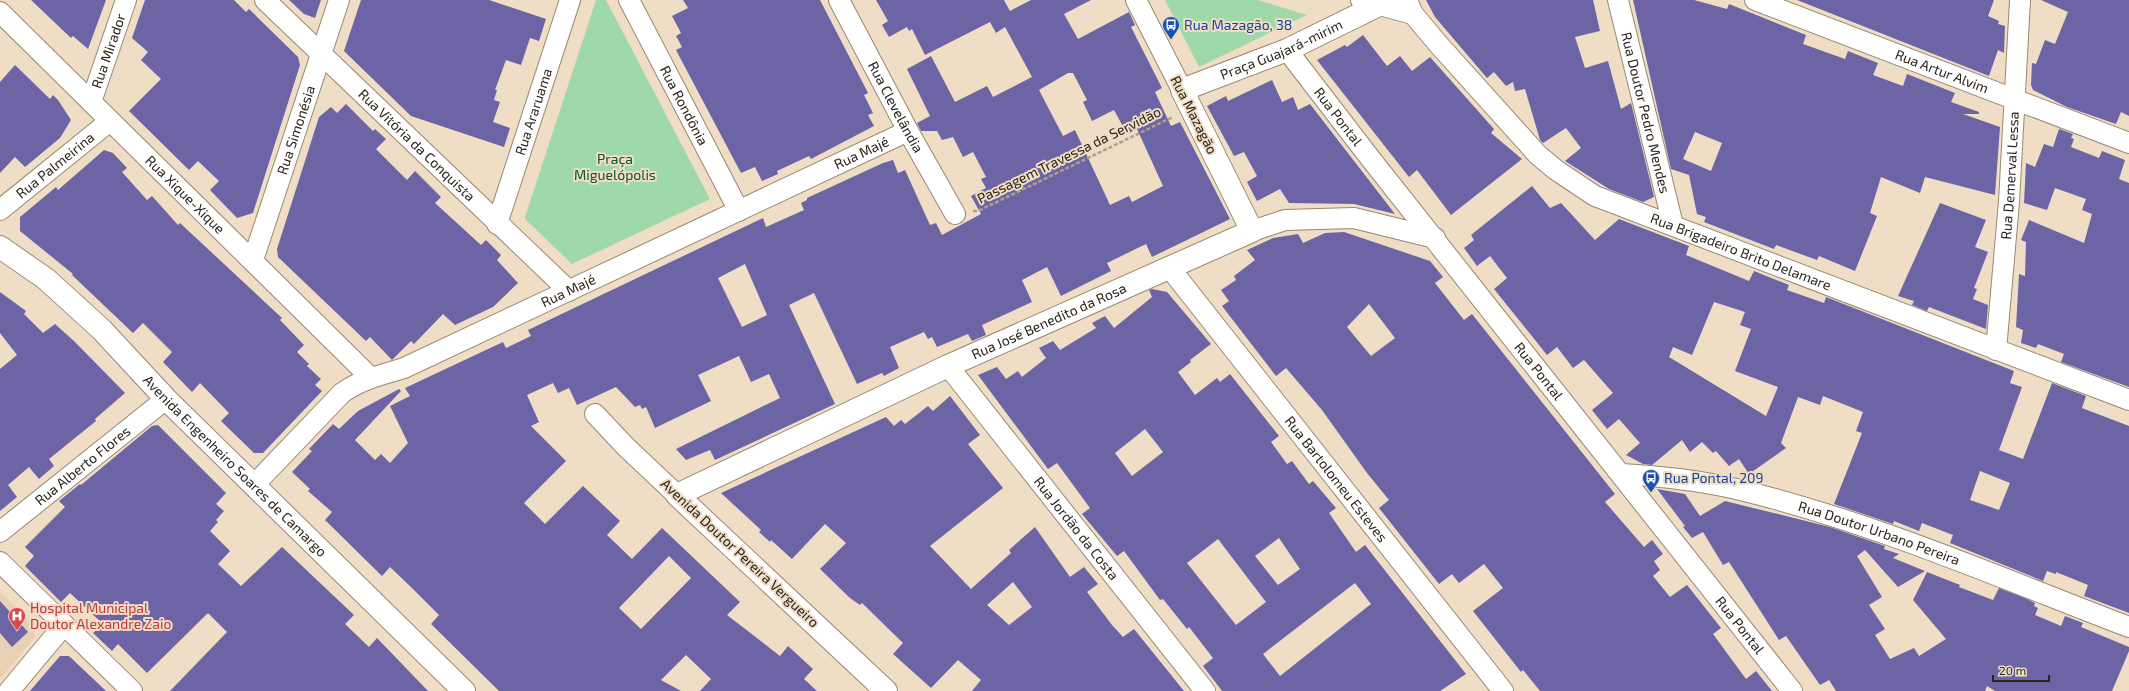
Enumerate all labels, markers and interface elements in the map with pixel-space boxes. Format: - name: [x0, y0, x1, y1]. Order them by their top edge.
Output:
- street label: Rua Mirador: [87, 11, 129, 90]
- bus stop icon: Rua Mazagão, 38: [1161, 15, 1181, 40]
- street label: Praça Guajará-mirim: [1218, 15, 1345, 83]
- place label: Rua Mazagão, 38: [1184, 16, 1292, 33]
- street label: Rua Doutor Pedro Mendes: [1618, 30, 1674, 195]
- street label: Rua Artur Alvim: [1893, 45, 1991, 97]
- street label: Rua Clevelândia: [865, 58, 927, 155]
- street label: Rua Rondônia: [657, 63, 712, 148]
- street label: Rua Araruama: [511, 66, 555, 157]
- street label: Rua Mazagão: [1167, 73, 1221, 157]
- street label: Rua Simonésia: [273, 83, 318, 177]
- street label: Rua Pontal: [1311, 84, 1367, 149]
- street label: Rua Vitória da Conquista: [355, 85, 479, 205]
- street label: Passagem Travessa da Servidão: [974, 103, 1164, 207]
- street label: Rua Demerval Lessa: [1997, 111, 2022, 240]
- street label: Rua Palmeirina: [12, 128, 97, 202]
- street label: Rua Majé: [831, 132, 891, 173]
- park label: Praça Miguelópolis: [574, 150, 656, 183]
- street label: Rua Xique-Xique: [142, 151, 229, 237]
- street label: Rua Brigadeiro Brito Delamare: [1648, 209, 1834, 293]
- street label: Rua Majé: [538, 270, 598, 310]
- street label: Rua José Benedito da Rosa: [969, 279, 1129, 363]
- street label: Rua Pontal: [1511, 338, 1568, 404]
- street label: Avenida Engenheiro Soares de Camargo: [140, 371, 331, 560]
- street label: Rua Bartolomeu Esteves: [1282, 412, 1391, 545]
- street label: Rua Alberto Flores: [31, 422, 134, 509]
- bus stop icon: Rua Pontal, 209: [1641, 468, 1661, 493]
- place label: Rua Pontal, 209: [1664, 469, 1764, 486]
- street label: Rua Jordão da Costa: [1031, 473, 1123, 583]
- street label: Avenida Doutor Pereira Vergueiro: [658, 475, 823, 631]
- street label: Rua Doutor Urbano Pereira: [1797, 497, 1963, 568]
- street label: Rua Pontal: [1712, 592, 1769, 658]
- place label: Hospital Municipal Doutor Alexandre Zaio: [30, 599, 171, 632]
- hospital icon: Hospital Municipal Doutor Alexandre Zaio: [7, 606, 27, 631]
- scale bar: [1993, 657, 2049, 683]
- text: 20 m: [1999, 663, 2026, 677]

